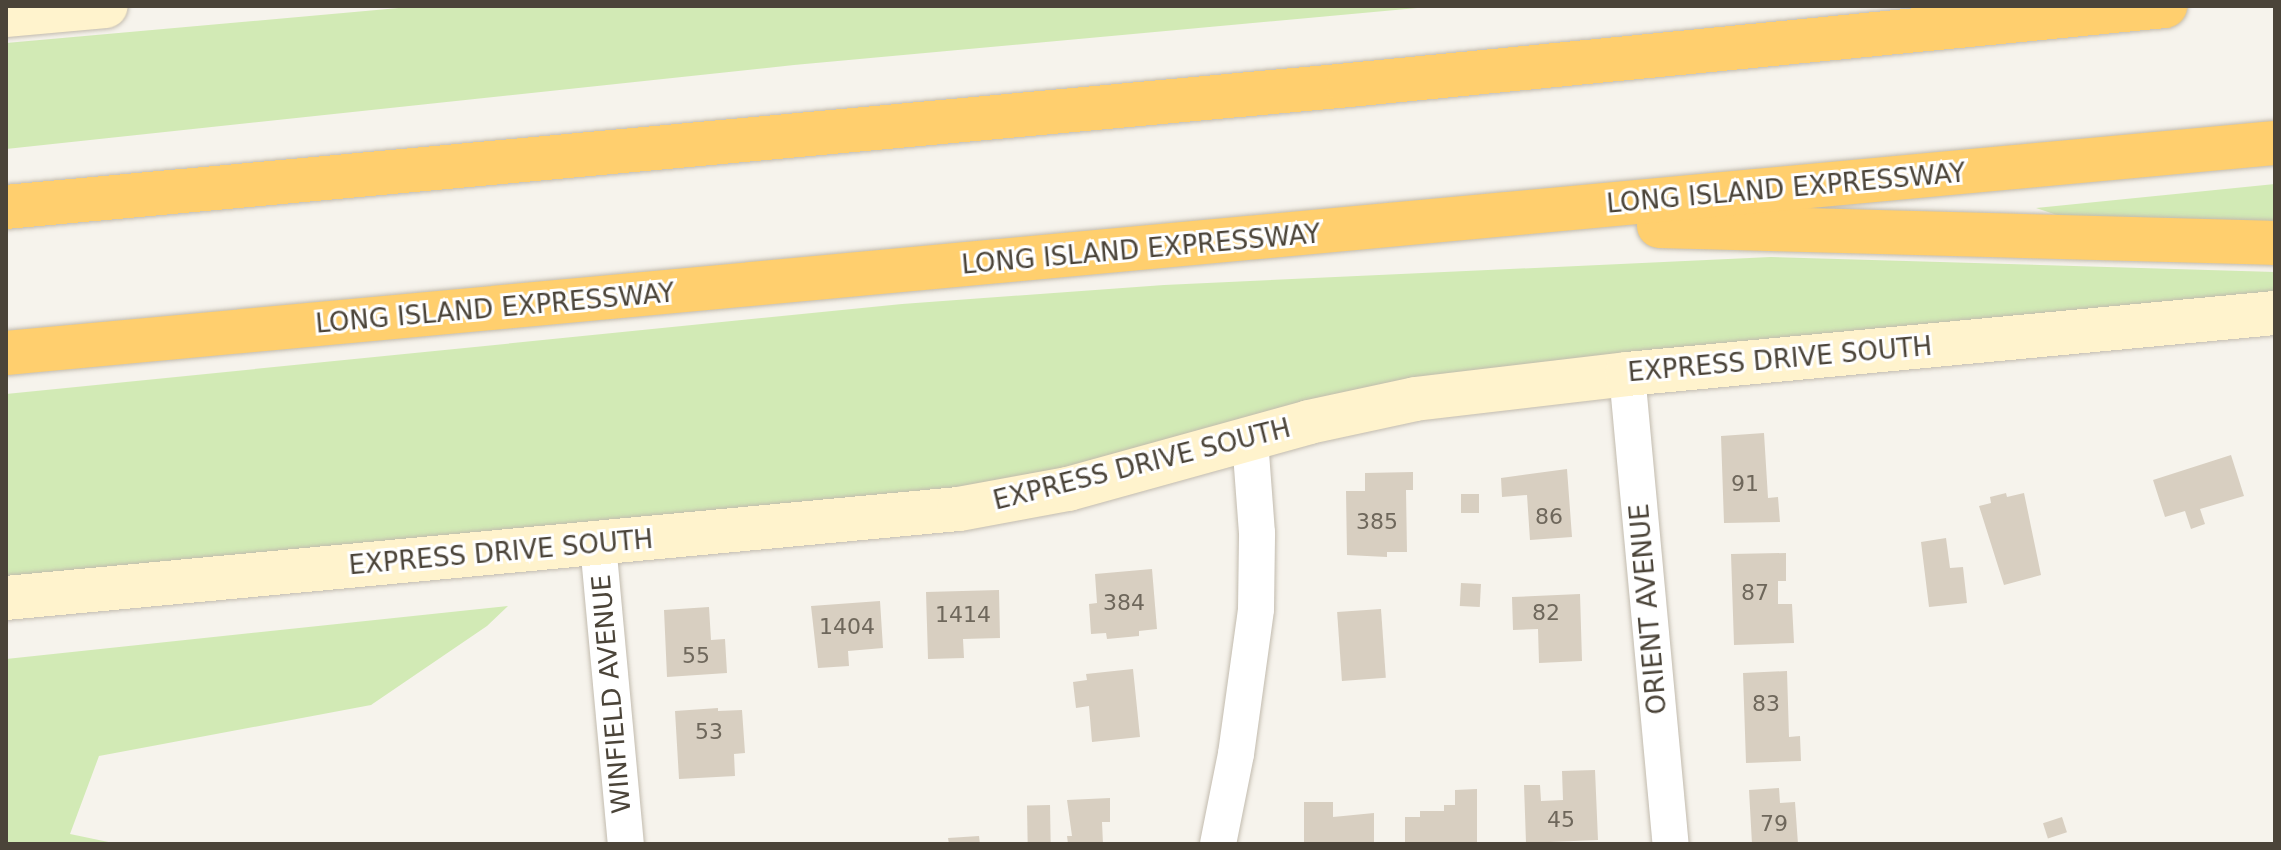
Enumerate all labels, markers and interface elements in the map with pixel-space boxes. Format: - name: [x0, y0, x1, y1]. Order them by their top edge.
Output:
- street label: LONG ISLAND EXPRESSWAY: [1605, 158, 1967, 220]
- street label: LONG ISLAND EXPRESSWAY: [960, 219, 1322, 281]
- street label: LONG ISLAND EXPRESSWAY: [314, 278, 676, 340]
- street label: EXPRESS DRIVE SOUTH: [1627, 331, 1933, 389]
- street label: EXPRESS DRIVE SOUTH: [990, 413, 1294, 517]
- house number: 91: [1731, 471, 1759, 497]
- street label: ORIENT AVENUE: [1624, 502, 1674, 716]
- house number: 86: [1535, 504, 1563, 530]
- house number: 385: [1356, 509, 1398, 535]
- street label: EXPRESS DRIVE SOUTH: [348, 524, 654, 582]
- street label: WINFIELD AVENUE: [586, 573, 638, 815]
- house number: 87: [1741, 580, 1769, 606]
- house number: 384: [1103, 590, 1145, 616]
- house number: 82: [1532, 600, 1560, 626]
- house number: 1414: [935, 602, 991, 628]
- house number: 1404: [819, 614, 875, 640]
- house number: 55: [682, 643, 710, 669]
- house number: 83: [1752, 691, 1780, 717]
- house number: 53: [695, 719, 723, 745]
- house number: 45: [1547, 807, 1575, 833]
- house number: 79: [1760, 811, 1788, 837]

